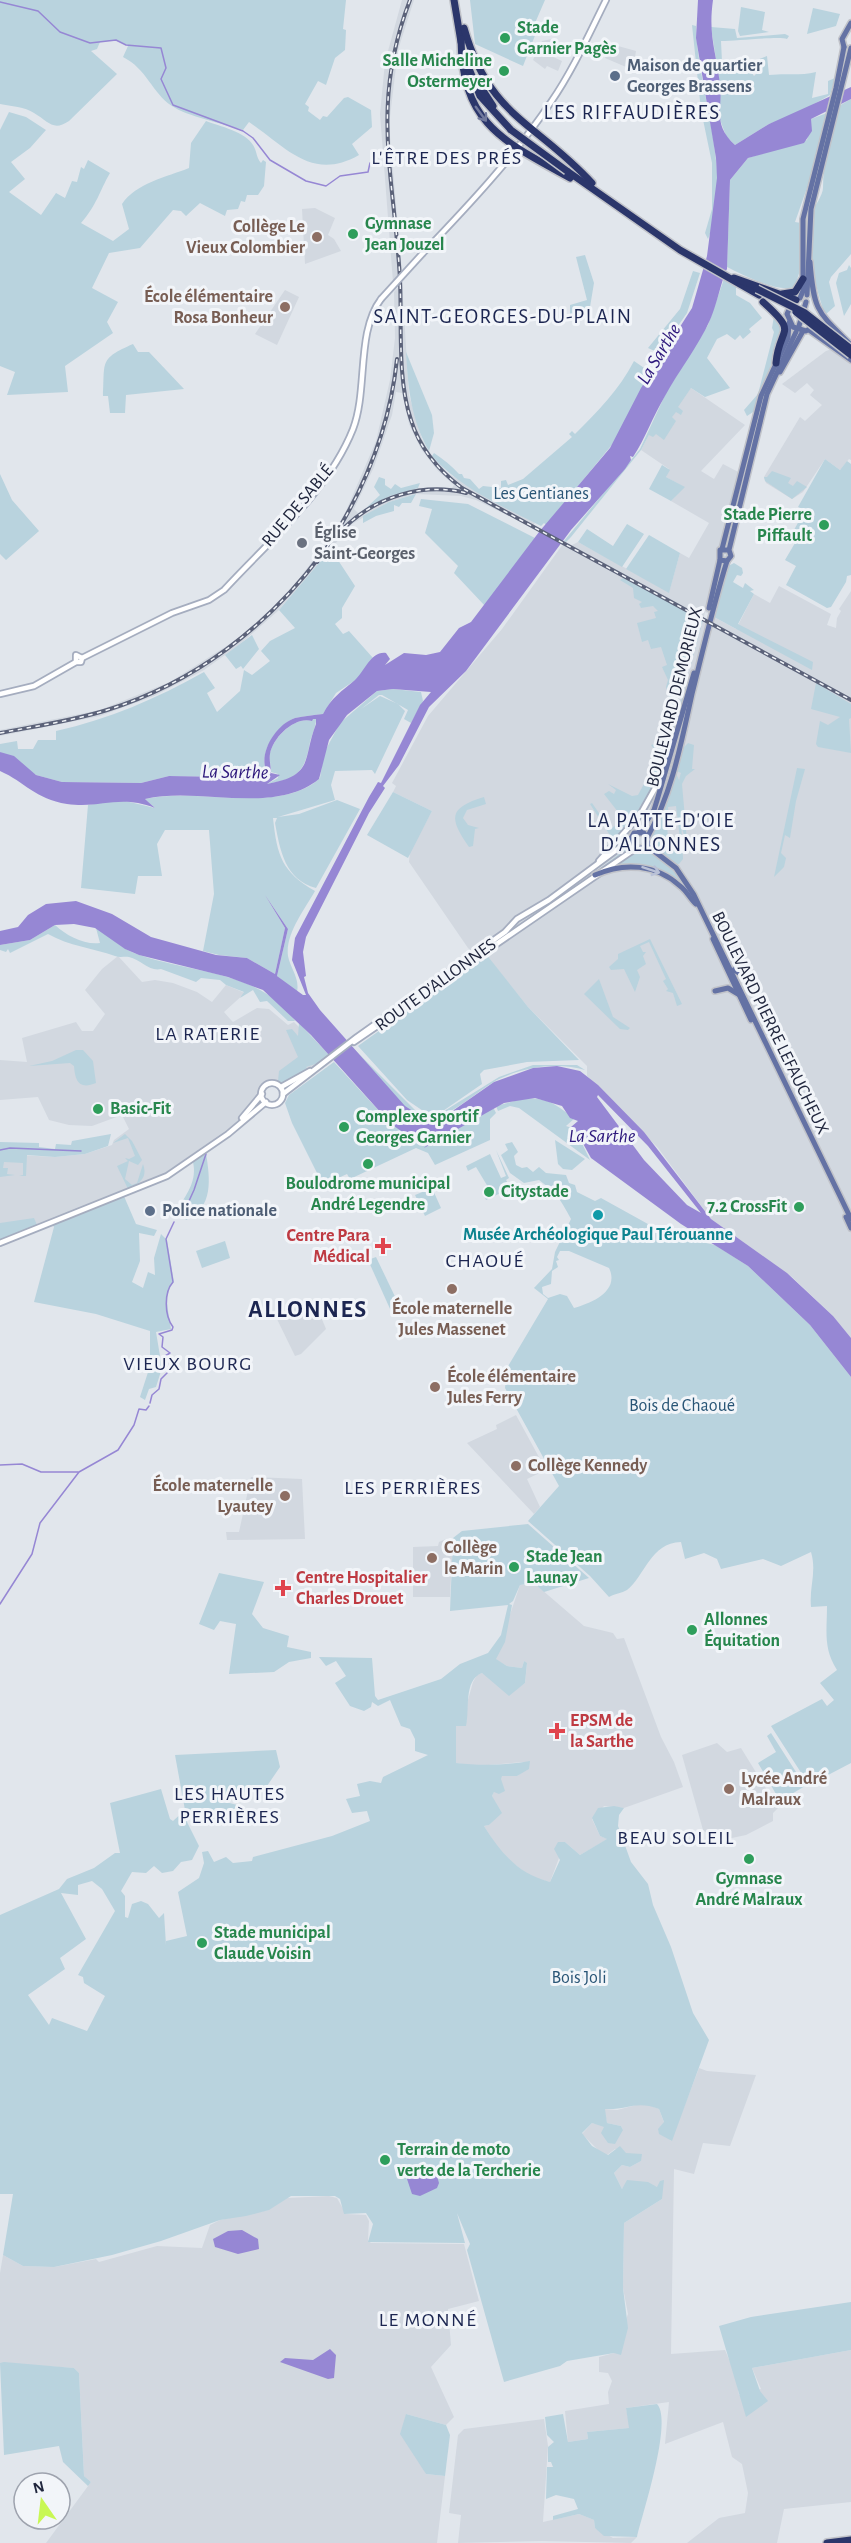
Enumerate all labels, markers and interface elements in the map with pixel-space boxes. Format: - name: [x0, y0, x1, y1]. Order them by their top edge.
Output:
- place label: Stade Garnier Pagès: [517, 19, 617, 58]
- marker: Stade Garnier Pagès: [498, 31, 512, 45]
- place label: Salle Micheline Ostermeyer: [383, 52, 493, 91]
- place label: Maison de quartier Georges Brassens: [627, 57, 763, 96]
- marker: Salle Micheline Ostermeyer: [497, 64, 511, 78]
- marker: Maison de quartier Georges Brassens: [608, 69, 622, 83]
- district label: LES RIFFAUDIÈRES: [543, 100, 721, 123]
- one-way arrow: [474, 106, 487, 122]
- district label: L'ÊTRE DES PRÉS: [371, 147, 523, 168]
- place label: Gymnase Jean Jouzel: [365, 215, 445, 254]
- place label: Collège Le Vieux Colombier: [186, 218, 306, 257]
- marker: Gymnase Jean Jouzel: [346, 227, 360, 241]
- marker: Collège Le Vieux Colombier: [310, 230, 324, 244]
- place label: École élémentaire Rosa Bonheur: [144, 285, 274, 327]
- marker: École élémentaire Rosa Bonheur: [278, 300, 292, 314]
- district label: SAINT-GEORGES-DU-PLAIN: [373, 306, 633, 327]
- water label: La Sarthe: [633, 320, 685, 388]
- street label: RUE DE SABLÉ: [256, 460, 337, 550]
- park label: Les Gentianes: [493, 485, 589, 503]
- place label: Stade Pierre Piffault: [723, 506, 812, 545]
- marker: Stade Pierre Piffault: [817, 518, 831, 532]
- place label: Église Saint-Georges: [314, 521, 415, 563]
- marker: Église Saint-Georges: [295, 536, 309, 550]
- street label: BOULEVARD DEMORIEUX: [644, 605, 706, 789]
- water label: La Sarthe: [201, 761, 269, 783]
- district label: LA PATTE-D'OIE D'ALLONNES: [587, 810, 735, 855]
- one-way arrow: [641, 866, 660, 877]
- street label: BOULEVARD PIERRE LEFAUCHEUX: [708, 909, 832, 1137]
- street label: ROUTE D'ALLONNES: [372, 935, 500, 1035]
- district label: LA RATERIE: [155, 1024, 261, 1044]
- place label: Basic-Fit: [110, 1100, 171, 1118]
- marker: Basic-Fit: [91, 1102, 105, 1116]
- place label: Complexe sportif Georges Garnier: [356, 1108, 480, 1147]
- marker: Complexe sportif Georges Garnier: [337, 1120, 351, 1134]
- water label: La Sarthe: [569, 1126, 636, 1146]
- marker: Boulodrome municipal André Legendre: [361, 1157, 375, 1171]
- place label: Boulodrome municipal André Legendre: [286, 1175, 450, 1214]
- place label: Citystade: [501, 1183, 569, 1201]
- marker: Citystade: [482, 1185, 496, 1199]
- place label: 7.2 CrossFit: [707, 1198, 787, 1216]
- marker: 7.2 CrossFit: [792, 1200, 806, 1214]
- place label: Police nationale: [162, 1202, 277, 1220]
- marker: Police nationale: [143, 1204, 157, 1218]
- marker: Musée Archéologique Paul Térouanne: [591, 1208, 605, 1222]
- place label: Musée Archéologique Paul Térouanne: [463, 1226, 733, 1244]
- place label: Centre Para Médical: [287, 1227, 370, 1266]
- marker: Centre Para Médical: [374, 1237, 392, 1255]
- district label: CHAOUÉ: [445, 1250, 525, 1271]
- marker: École maternelle Jules Massenet: [445, 1282, 459, 1296]
- place label: École maternelle Jules Massenet: [392, 1297, 512, 1339]
- district label: ALLONNES: [248, 1298, 368, 1322]
- district label: VIEUX BOURG: [123, 1354, 253, 1374]
- place label: École élémentaire Jules Ferry: [447, 1365, 576, 1407]
- marker: École élémentaire Jules Ferry: [428, 1380, 442, 1394]
- park label: Bois de Chaoué: [629, 1397, 735, 1415]
- place label: Collège Kennedy: [528, 1457, 648, 1475]
- marker: Collège Kennedy: [509, 1459, 523, 1473]
- place label: École maternelle Lyautey: [153, 1474, 274, 1516]
- district label: LES PERRIÈRES: [344, 1477, 482, 1498]
- marker: École maternelle Lyautey: [278, 1489, 292, 1503]
- place label: Collège le Marin: [444, 1539, 503, 1578]
- place label: Stade Jean Launay: [526, 1548, 603, 1587]
- marker: Collège le Marin: [425, 1551, 439, 1565]
- marker: Stade Jean Launay: [507, 1560, 521, 1574]
- place label: Centre Hospitalier Charles Drouet: [296, 1569, 428, 1608]
- marker: Centre Hospitalier Charles Drouet: [274, 1579, 292, 1597]
- place label: Allonnes Équitation: [704, 1611, 780, 1650]
- marker: Allonnes Équitation: [685, 1623, 699, 1637]
- place label: EPSM de la Sarthe: [570, 1712, 634, 1751]
- marker: EPSM de la Sarthe: [548, 1722, 566, 1740]
- place label: Lycée André Malraux: [741, 1770, 827, 1809]
- marker: Lycée André Malraux: [722, 1782, 736, 1796]
- district label: LES HAUTES PERRIÈRES: [174, 1784, 286, 1827]
- district label: BEAU SOLEIL: [617, 1828, 735, 1848]
- marker: Gymnase André Malraux: [742, 1852, 756, 1866]
- place label: Gymnase André Malraux: [695, 1870, 803, 1909]
- place label: Stade municipal Claude Voisin: [214, 1924, 331, 1963]
- marker: Stade municipal Claude Voisin: [195, 1936, 209, 1950]
- park label: Bois Joli: [551, 1969, 607, 1987]
- place label: Terrain de moto verte de la Tercherie: [397, 2141, 541, 2180]
- marker: Terrain de moto verte de la Tercherie: [378, 2153, 392, 2167]
- district label: LE MONNÉ: [379, 2309, 477, 2330]
- north arrow: [12, 2471, 72, 2531]
- text: N: [31, 2478, 46, 2497]

